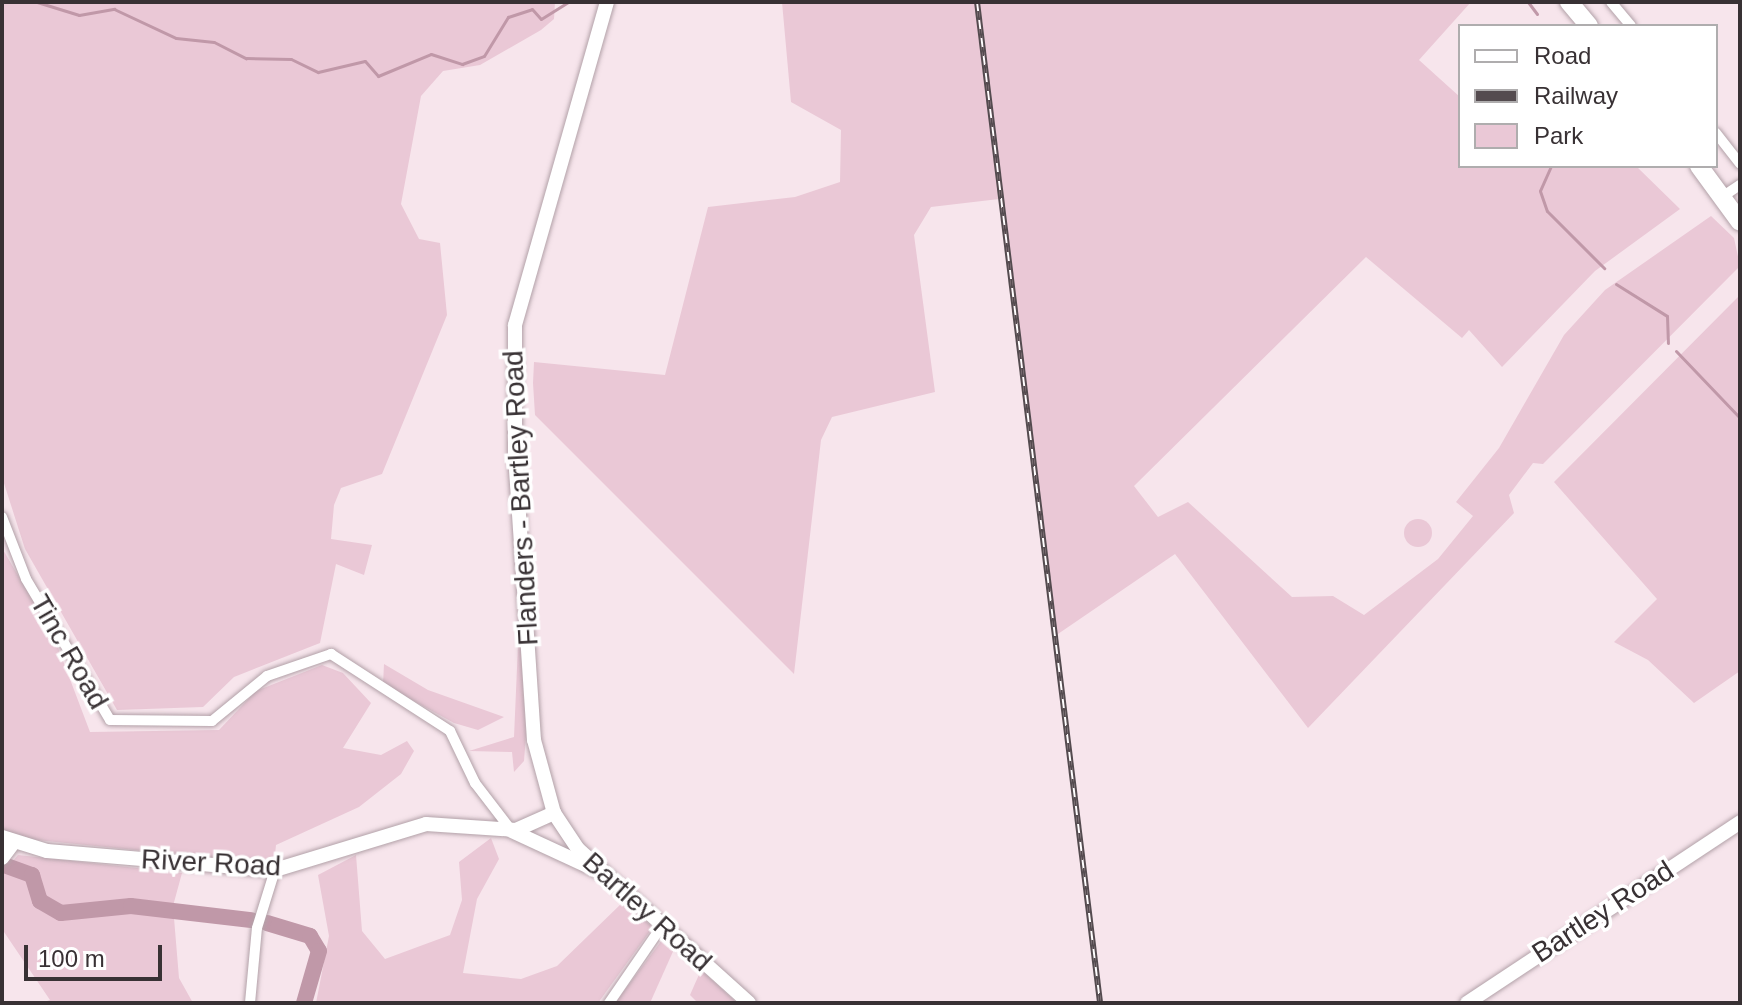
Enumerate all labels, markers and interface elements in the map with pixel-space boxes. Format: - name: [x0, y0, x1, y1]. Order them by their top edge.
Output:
- legend: [1458, 24, 1718, 168]
- text: Road: [1534, 42, 1591, 69]
- text: Railway: [1534, 82, 1618, 109]
- text: Park: [1534, 122, 1583, 149]
- street label: Flanders - Bartley Road: [496, 349, 546, 647]
- street label: Tinc Road: [23, 589, 115, 715]
- street label: River Road: [140, 843, 282, 883]
- street label: Bartley Road: [576, 845, 718, 979]
- street label: Bartley Road: [1526, 854, 1680, 970]
- scale bar: [28, 929, 166, 979]
- text: 100 m: [38, 945, 105, 972]

